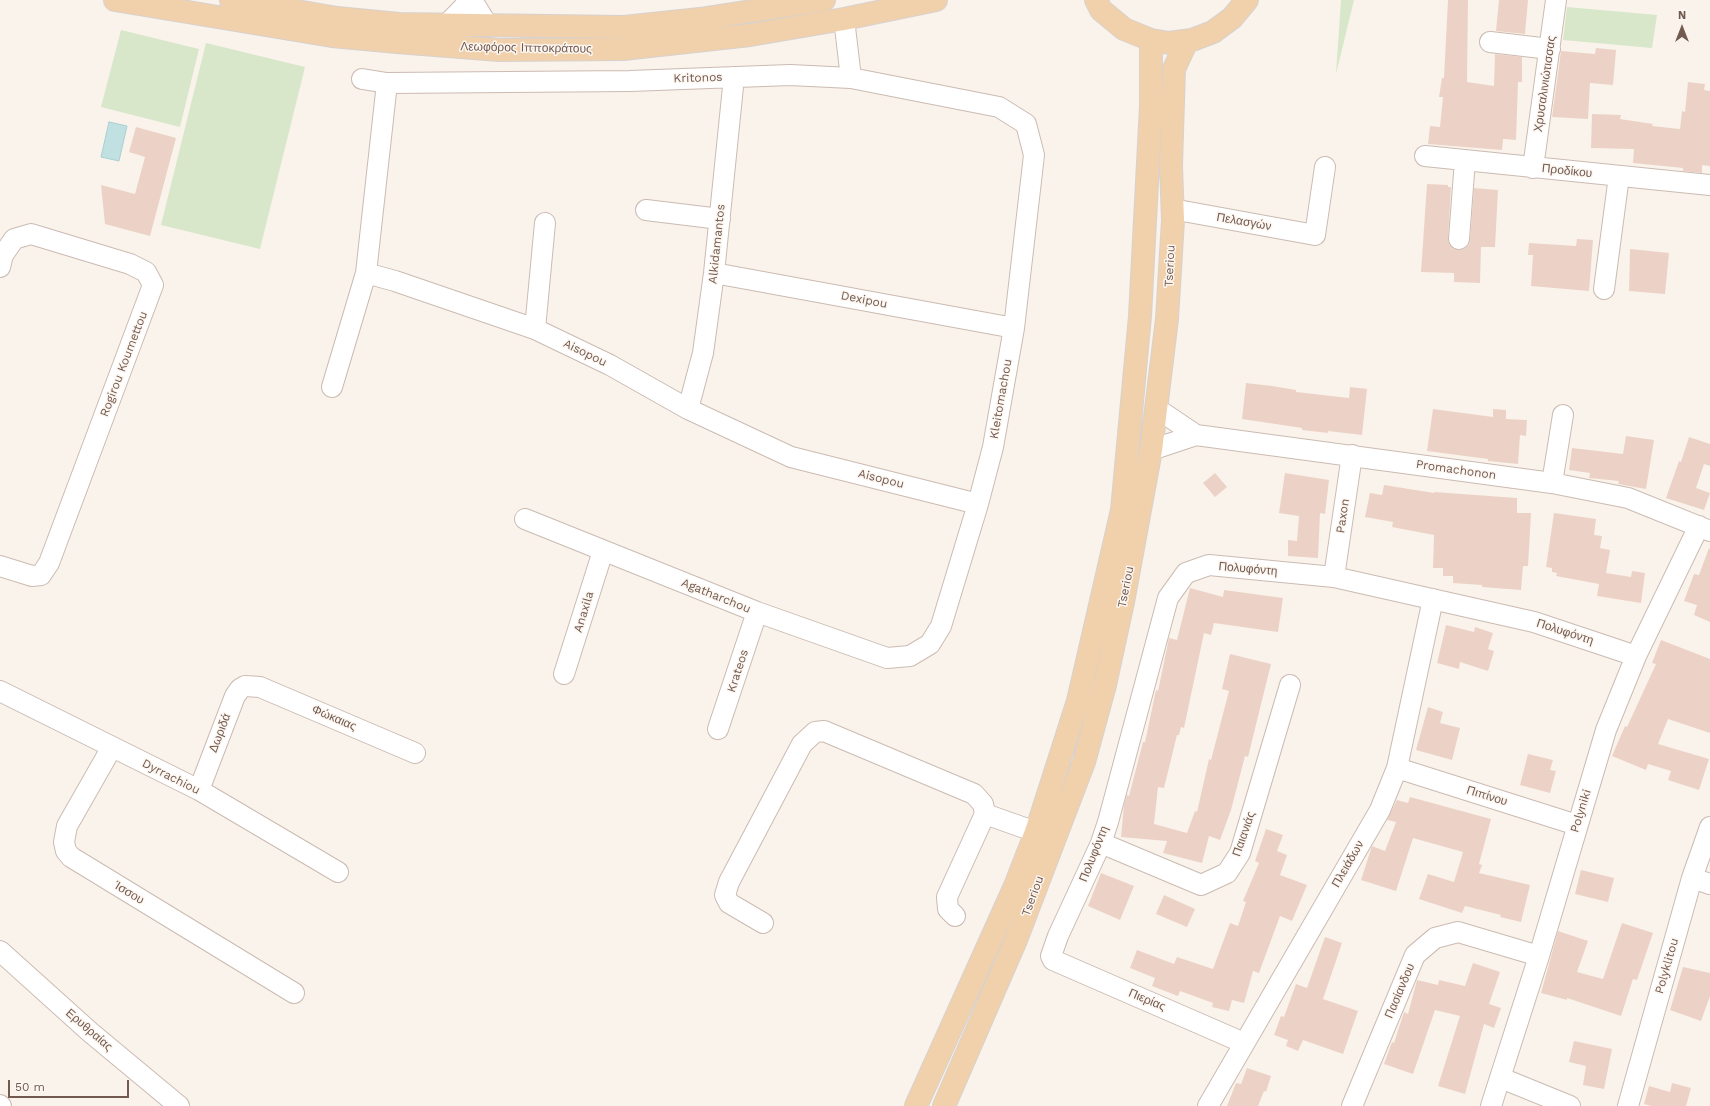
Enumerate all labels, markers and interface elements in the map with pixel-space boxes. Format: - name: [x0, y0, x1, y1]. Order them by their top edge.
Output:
- north arrow: [1662, 8, 1702, 48]
- text: N: [1678, 9, 1686, 22]
- street label: Χρυσαλινιώτισσας: [1531, 35, 1559, 133]
- street label: Λεωφόρος Ιπποκράτους: [460, 40, 592, 56]
- street label: Kritonos: [673, 70, 723, 86]
- street label: Προδίκου: [1541, 161, 1593, 181]
- street label: Alkidamantos: [706, 203, 728, 285]
- street label: Πελασγών: [1215, 210, 1273, 234]
- street label: Tseriou: [1162, 245, 1178, 287]
- street label: Dexipou: [840, 288, 888, 312]
- street label: Rogirou Koumettou: [97, 309, 151, 419]
- street label: Aisopou: [561, 336, 609, 370]
- street label: Kleitomachou: [987, 358, 1015, 440]
- street label: Promachonon: [1415, 457, 1497, 483]
- street label: Aisopou: [857, 466, 905, 492]
- street label: Paxon: [1333, 498, 1353, 534]
- street label: Πολυφόντη: [1218, 559, 1278, 579]
- street label: Tseriou: [1115, 565, 1137, 609]
- street label: Agatharchou: [679, 576, 753, 616]
- street label: Anaxila: [571, 590, 597, 634]
- street label: Πολυφόντη: [1535, 616, 1595, 648]
- street label: Krateos: [724, 648, 752, 694]
- street label: Φώκαιας: [309, 702, 359, 734]
- street label: Δωριδά: [206, 712, 234, 754]
- street label: Dyrrachiou: [140, 756, 202, 798]
- street label: Πιπίνου: [1465, 783, 1509, 809]
- street label: Polyniki: [1568, 788, 1594, 834]
- street label: Παιανιάς: [1230, 810, 1258, 858]
- street label: Πολυφόντη: [1076, 824, 1112, 884]
- street label: Πλειάδων: [1329, 838, 1367, 890]
- street label: Tseriou: [1019, 874, 1047, 918]
- street label: Ίσσου: [111, 878, 147, 908]
- street label: Polyklitou: [1652, 936, 1682, 996]
- street label: Πασίανδου: [1382, 961, 1418, 1021]
- street label: Πιερίας: [1126, 986, 1168, 1014]
- street label: Ερυθραίας: [63, 1006, 115, 1054]
- scale bar: [10, 1072, 131, 1098]
- text: 50 m: [15, 1080, 45, 1094]

